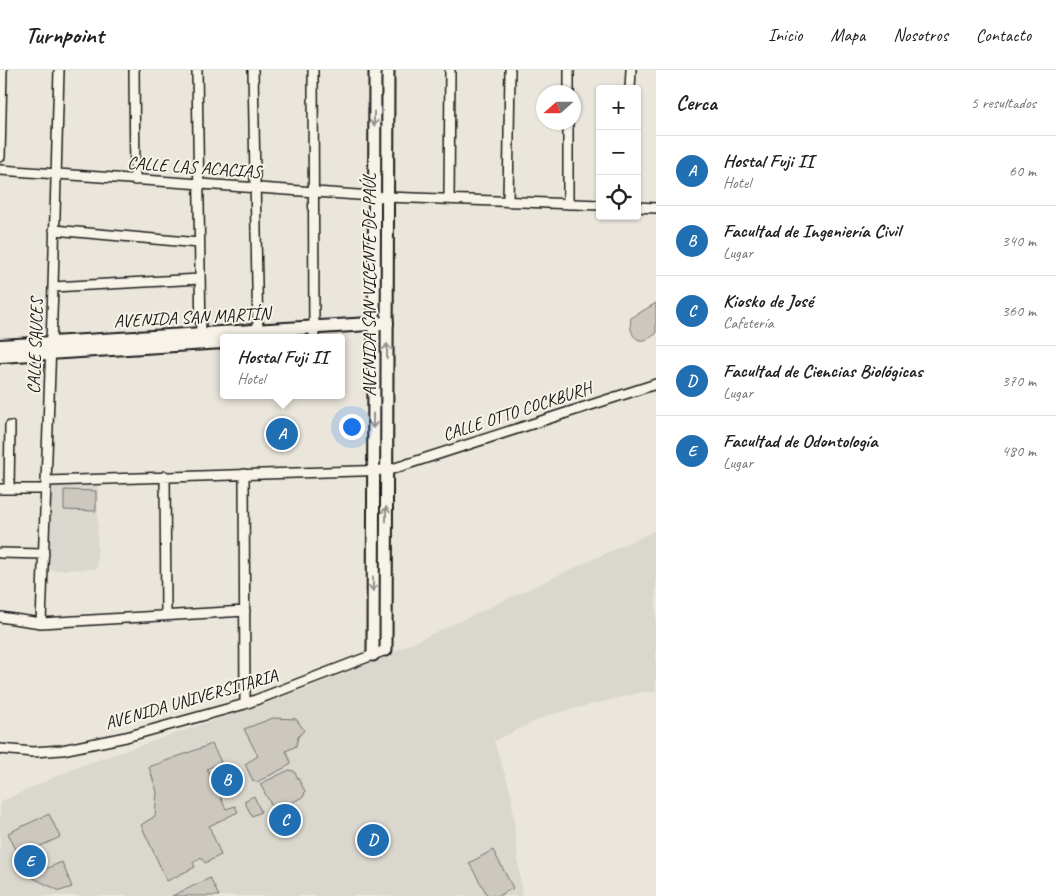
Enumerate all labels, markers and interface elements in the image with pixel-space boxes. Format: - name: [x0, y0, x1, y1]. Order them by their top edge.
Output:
- text: Turnpoint: [25, 20, 104, 50]
- text: Inicio: [768, 24, 802, 46]
- text: Mapa: [830, 24, 865, 46]
- text: Nosotros: [893, 24, 948, 46]
- text: Contacto: [976, 24, 1031, 46]
- north arrow: [536, 85, 581, 130]
- map controls: [596, 85, 641, 220]
- button: +: [596, 85, 641, 130]
- text: Cerca: [676, 90, 717, 116]
- text: 5 resultados: [971, 93, 1036, 113]
- one-way arrow: [369, 110, 379, 126]
- button: −: [596, 130, 641, 175]
- text: Hostal Fuji II: [723, 149, 813, 173]
- street label: CALLE LAS ACACIAS: [127, 151, 264, 183]
- text: A: [688, 161, 696, 181]
- text: 60 m: [1009, 161, 1036, 181]
- street label: AVENIDA SAN VICENTE DE PAÚL: [358, 172, 380, 397]
- text: Hotel: [723, 173, 751, 193]
- button: locate: [596, 175, 641, 220]
- text: Facultad de Ingeniería Civil: [723, 219, 900, 243]
- text: B: [688, 231, 696, 251]
- text: 340 m: [1002, 231, 1036, 251]
- text: Lugar: [723, 243, 753, 263]
- text: Kiosko de José: [723, 289, 813, 313]
- street label: CALLE SAUCES: [22, 294, 48, 395]
- text: C: [688, 301, 696, 321]
- text: 360 m: [1002, 301, 1036, 321]
- street label: AVENIDA SAN MARTÍN: [113, 302, 274, 332]
- text: Cafetería: [723, 313, 774, 333]
- popup: [220, 334, 345, 399]
- one-way arrow: [382, 344, 392, 360]
- text: Hostal Fuji II: [237, 345, 328, 369]
- text: Facultad de Ciencias Biológicas: [723, 359, 922, 383]
- text: Hotel: [237, 369, 265, 389]
- text: D: [687, 371, 697, 391]
- text: 370 m: [1002, 371, 1036, 391]
- street label: CALLE OTTO COCKBURH: [440, 376, 597, 445]
- text: Lugar: [723, 383, 753, 403]
- one-way arrow: [368, 412, 378, 429]
- your location: [339, 414, 365, 440]
- pin: A: [266, 415, 298, 453]
- text: Facultad de Odontología: [723, 429, 877, 453]
- text: E: [688, 441, 696, 461]
- text: 480 m: [1002, 441, 1036, 461]
- text: Lugar: [723, 453, 753, 473]
- one-way arrow: [381, 506, 391, 522]
- one-way arrow: [368, 575, 378, 591]
- street label: AVENIDA UNIVERSITARIA: [102, 664, 281, 734]
- pin: B: [211, 761, 243, 799]
- pin: C: [269, 801, 301, 839]
- pin: D: [357, 821, 389, 859]
- pin: E: [14, 842, 46, 880]

